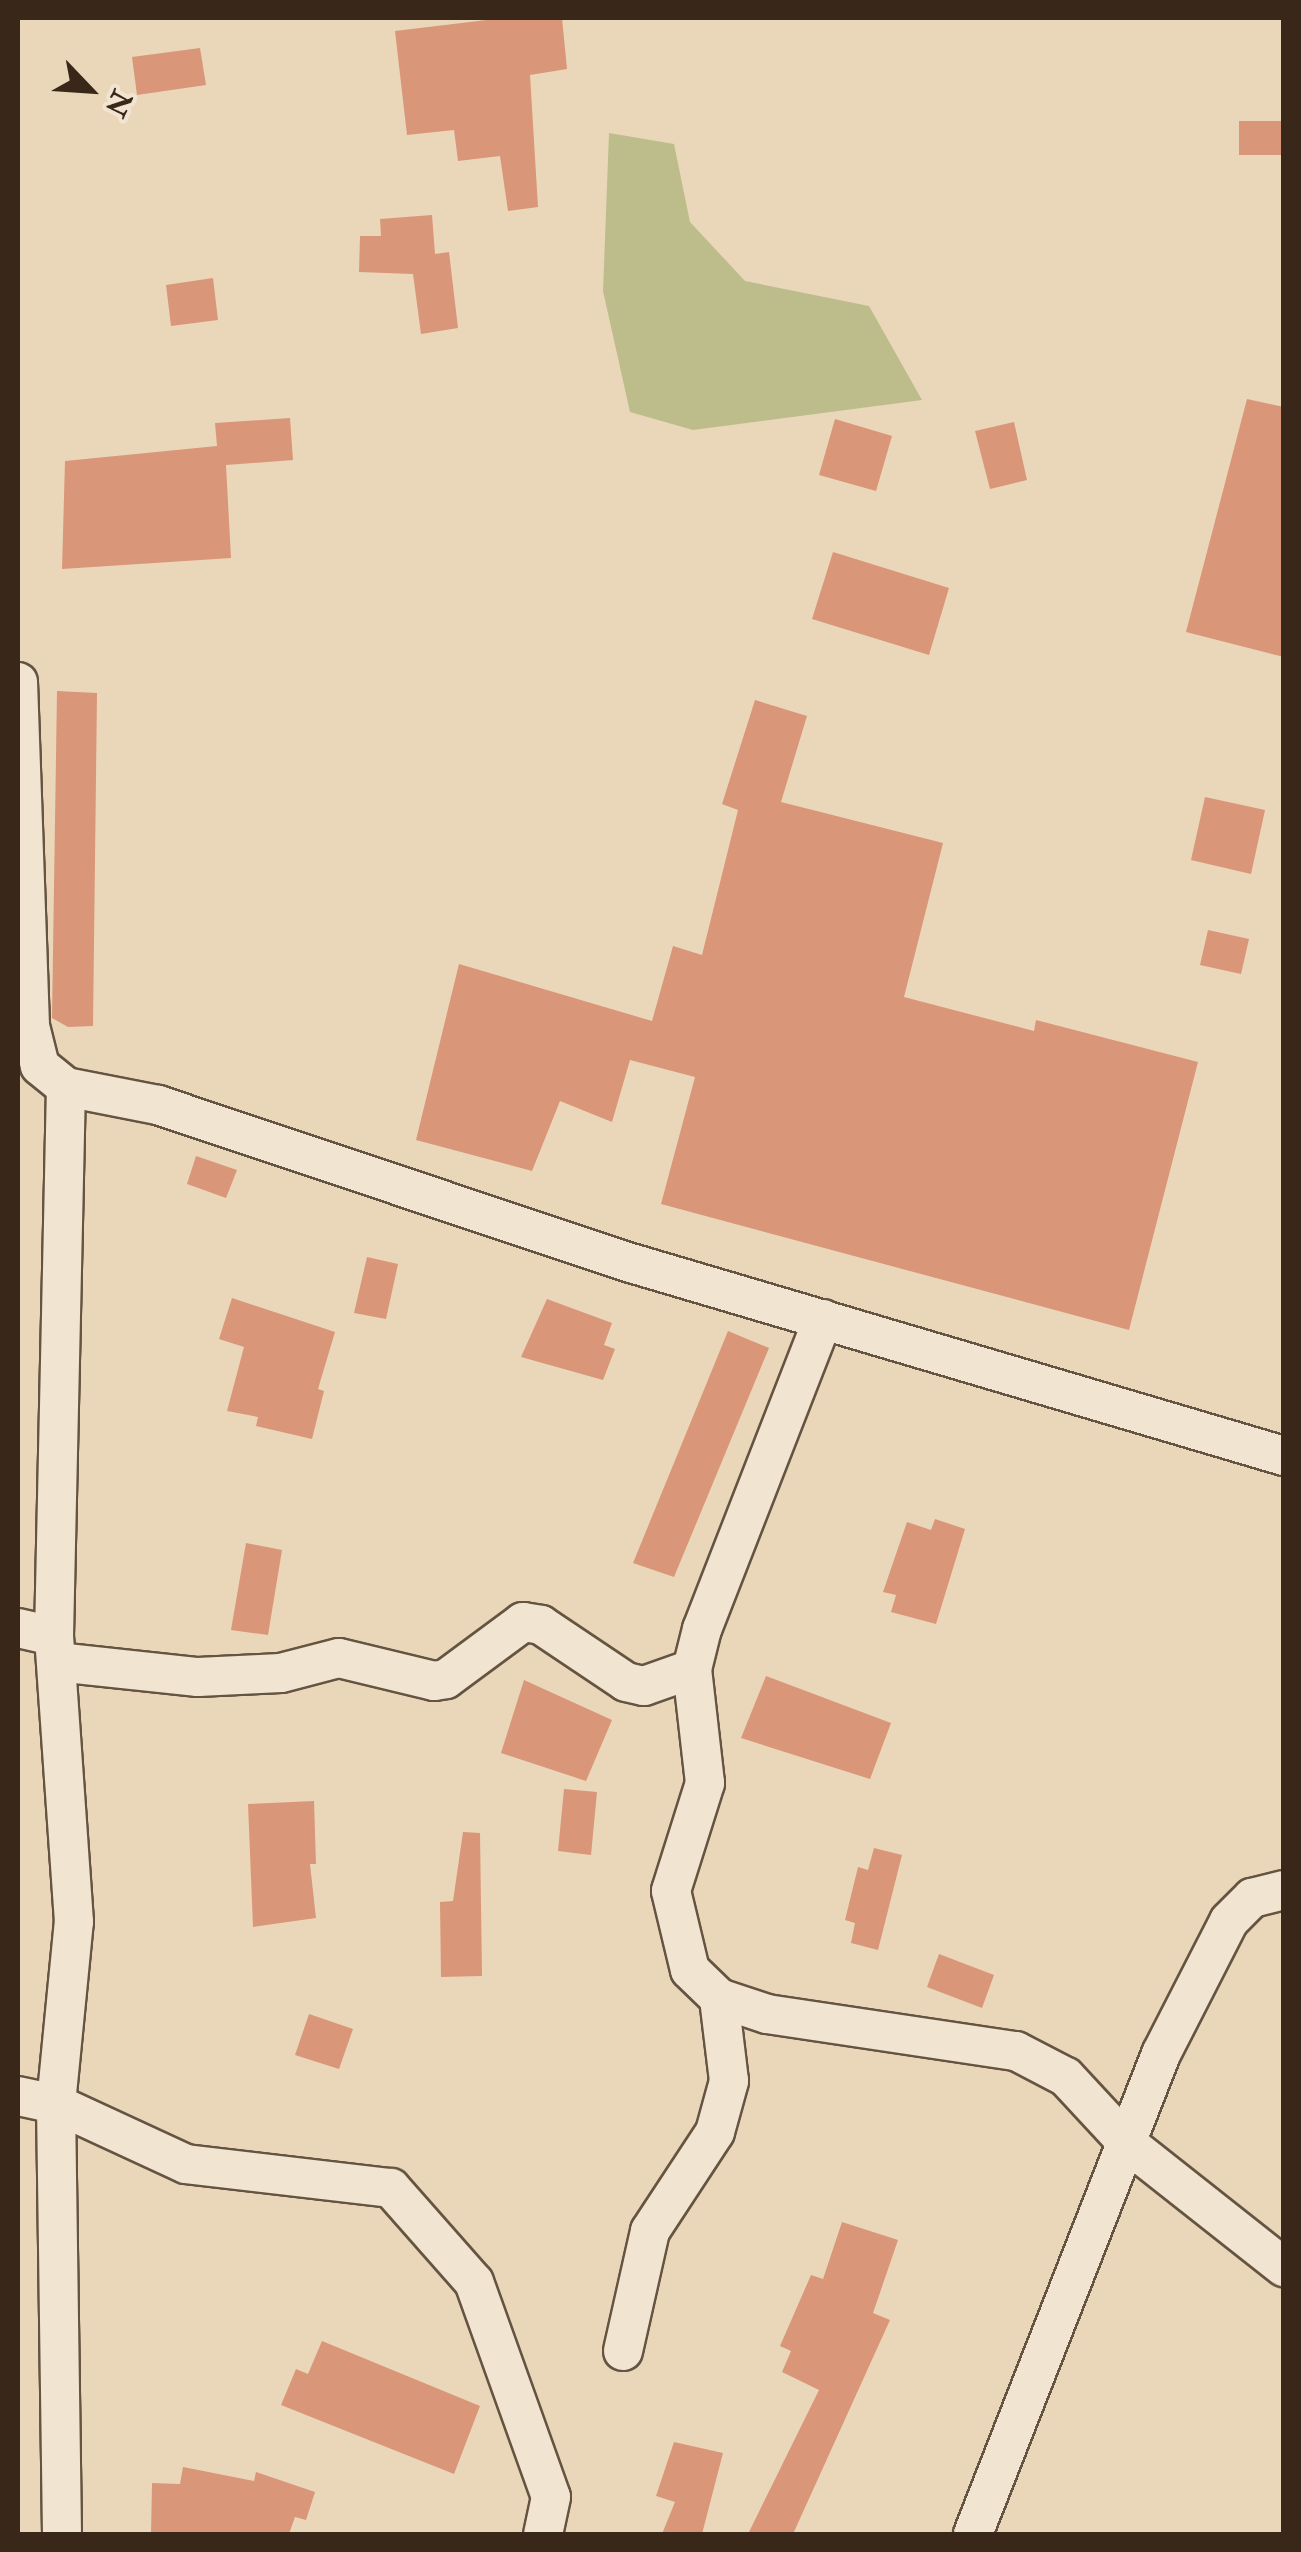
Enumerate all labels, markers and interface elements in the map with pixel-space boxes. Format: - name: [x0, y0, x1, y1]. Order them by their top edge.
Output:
- north arrow: [40, 40, 140, 140]
- text: N: [96, 84, 139, 122]

